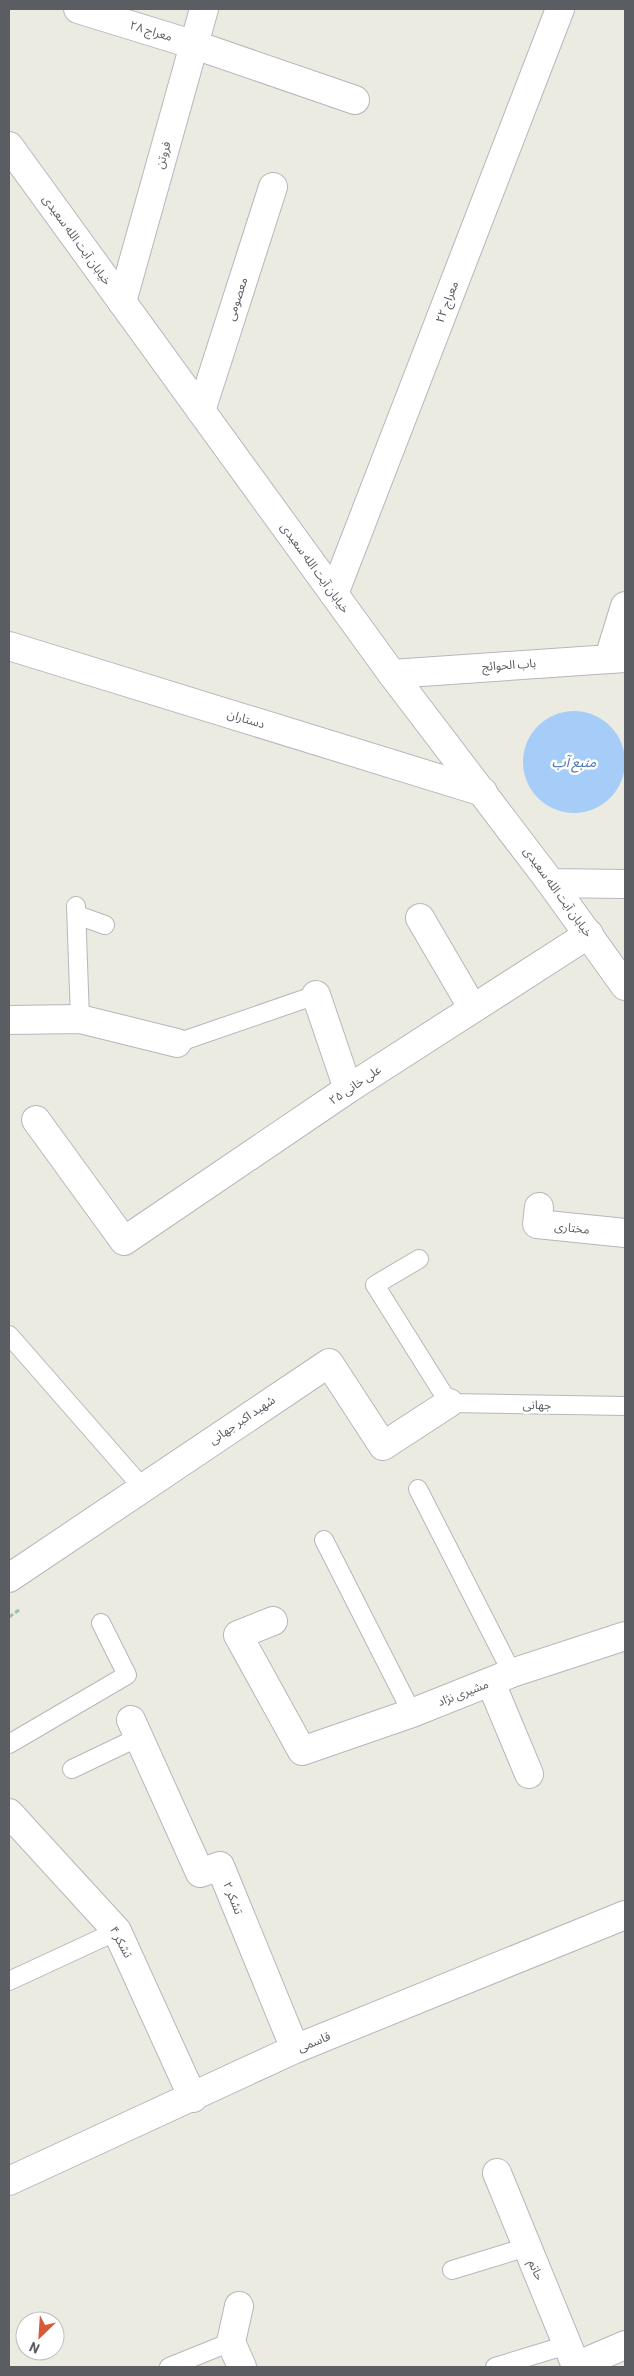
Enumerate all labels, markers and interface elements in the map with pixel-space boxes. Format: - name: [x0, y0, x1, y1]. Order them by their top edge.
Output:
- street label: معراج ۲۸: [127, 17, 174, 46]
- street label: فروتن: [151, 139, 174, 170]
- street label: خیابان آیت الله سعیدی: [40, 192, 115, 288]
- street label: معصومی: [222, 275, 251, 322]
- street label: معراج ۲۲: [432, 279, 463, 326]
- street label: خیابان آیت الله سعیدی: [278, 520, 353, 616]
- street label: باب الحوائج: [481, 655, 537, 676]
- street label: دستاران: [226, 706, 267, 731]
- water label: منبع آب: [552, 753, 597, 773]
- street label: خیابان آیت الله سعیدی: [521, 844, 596, 940]
- street label: علی خانی ۲۵: [326, 1062, 384, 1107]
- street label: مختاری: [554, 1218, 590, 1237]
- street label: شهید اکبر جهانی: [206, 1392, 278, 1447]
- street label: جهانی: [523, 1397, 551, 1412]
- street label: مشیری نژاد: [435, 1676, 491, 1709]
- street label: تشکر ۲: [220, 1879, 247, 1917]
- street label: تشکر ۴: [107, 1923, 136, 1961]
- street label: قاسمی: [295, 2028, 332, 2055]
- street label: حاتم: [524, 2257, 547, 2283]
- north arrow: [15, 2311, 65, 2361]
- text: N: [26, 2339, 42, 2358]

